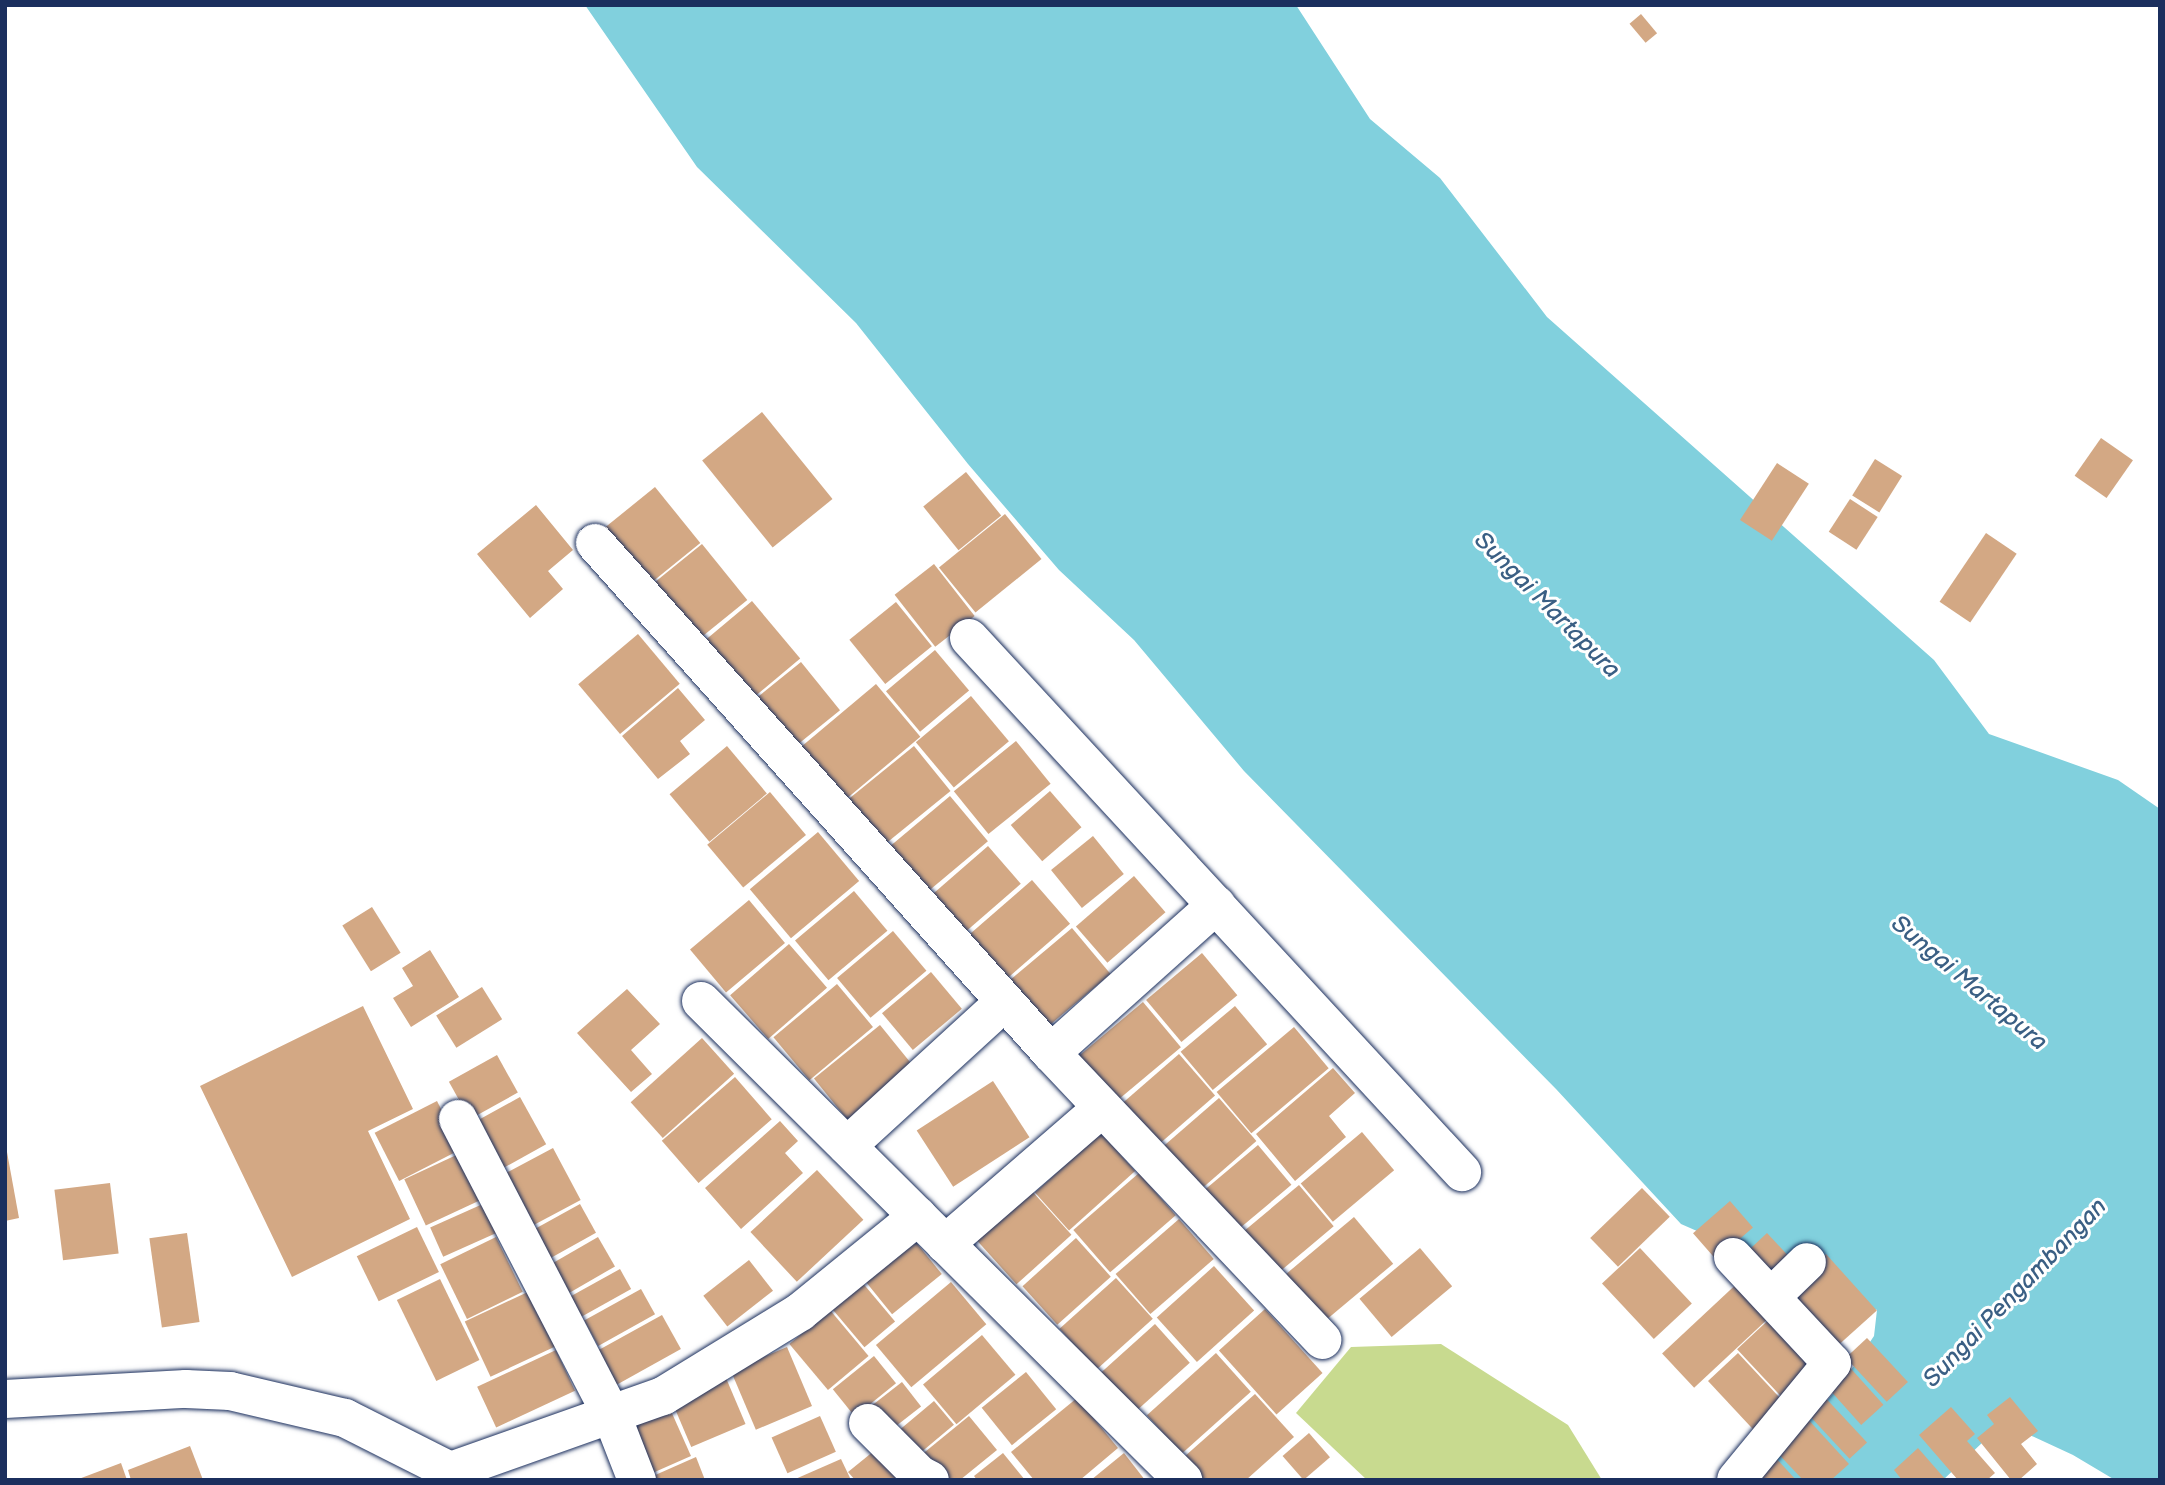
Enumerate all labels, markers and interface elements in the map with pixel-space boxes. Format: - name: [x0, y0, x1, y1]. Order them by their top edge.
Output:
- water label: Sungai Martapura: [1468, 526, 1626, 684]
- water label: Sungai Martapura: [1885, 909, 2053, 1057]
- water label: Sungai Pengambangan: [1917, 1192, 2113, 1394]

